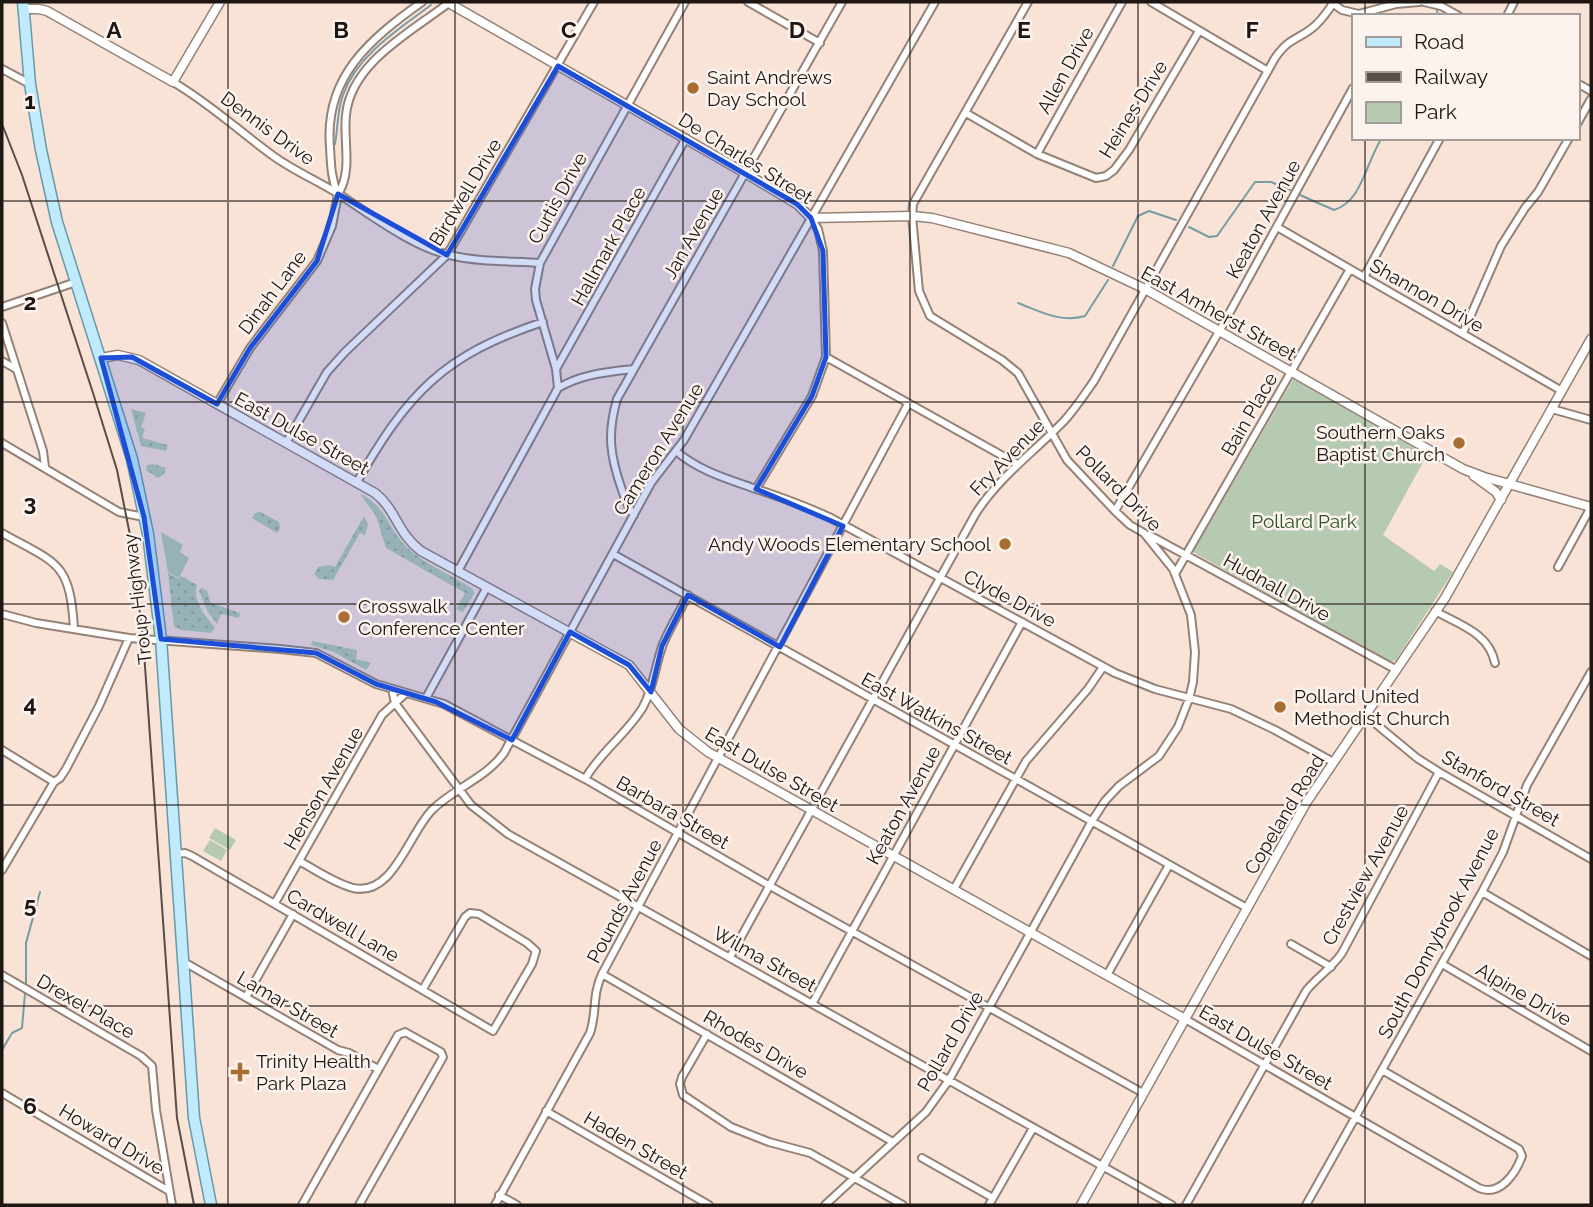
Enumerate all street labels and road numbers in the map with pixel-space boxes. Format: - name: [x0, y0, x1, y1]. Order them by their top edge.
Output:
- street label: Allen Drive: [1032, 23, 1098, 117]
- street label: Heines Drive: [1094, 56, 1172, 162]
- street label: Dennis Drive: [217, 87, 319, 169]
- street label: De Charles Street: [675, 108, 818, 208]
- street label: Birdwell Drive: [424, 134, 506, 250]
- street label: Curtis Drive: [523, 149, 591, 247]
- street label: Keaton Avenue: [1221, 156, 1305, 282]
- street label: Hallmark Place: [566, 183, 650, 309]
- street label: Jan Avenue: [658, 184, 728, 282]
- street label: Dinah Lane: [234, 246, 310, 338]
- street label: Shannon Drive: [1366, 254, 1488, 336]
- street label: East Amherst Street: [1138, 261, 1301, 365]
- street label: Bain Place: [1216, 369, 1282, 459]
- street label: Cameron Avenue: [608, 379, 708, 519]
- street label: East Dulse Street: [231, 387, 374, 479]
- street label: Fry Avenue: [965, 414, 1049, 500]
- street label: Pollard Drive: [1072, 441, 1166, 535]
- street label: Troup Highway: [118, 532, 156, 666]
- street label: Hudnall Drive: [1220, 549, 1334, 625]
- street label: Clyde Drive: [960, 565, 1060, 631]
- street label: East Watkins Street: [858, 667, 1017, 769]
- street label: Henson Avenue: [279, 722, 367, 854]
- street label: East Dulse Street: [701, 722, 843, 816]
- street label: Keaton Avenue: [861, 742, 945, 868]
- street label: Stanford Street: [1438, 745, 1564, 831]
- street label: Copeland Road: [1240, 750, 1328, 878]
- street label: Barbara Street: [613, 771, 734, 853]
- street label: Crestview Avenue: [1317, 801, 1413, 949]
- street label: South Donnybrook Avenue: [1373, 824, 1503, 1042]
- street label: Pounds Avenue: [582, 835, 666, 967]
- street label: Cardwell Lane: [283, 884, 403, 966]
- street label: Wilma Street: [710, 922, 821, 997]
- street label: Alpine Drive: [1472, 958, 1576, 1030]
- street label: Lamar Street: [234, 966, 343, 1042]
- street label: Drexel Place: [33, 969, 139, 1043]
- street label: Pollard Drive: [912, 987, 988, 1095]
- street label: East Dulse Street: [1195, 1000, 1337, 1094]
- street label: Rhodes Drive: [700, 1005, 812, 1083]
- street label: Howard Drive: [55, 1099, 169, 1179]
- street label: Haden Street: [580, 1107, 692, 1184]

